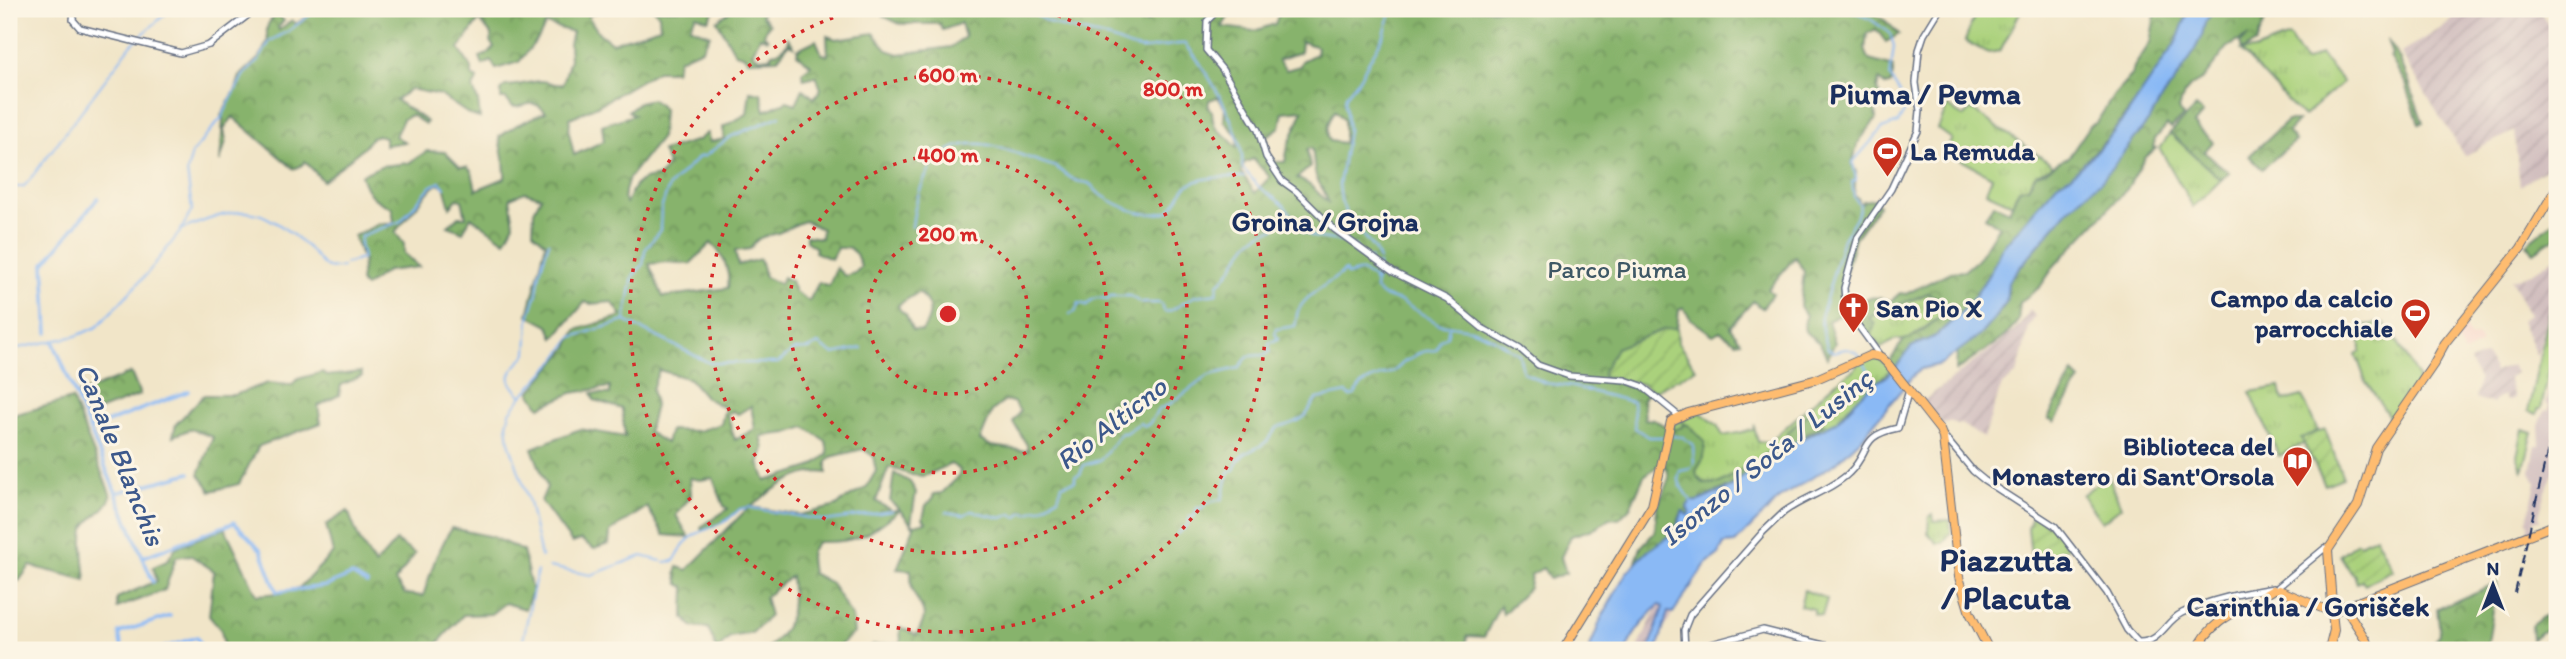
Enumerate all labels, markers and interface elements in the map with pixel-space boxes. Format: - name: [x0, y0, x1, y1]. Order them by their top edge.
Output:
- text: 600 m: [918, 62, 978, 87]
- district label: Piuma / Pevma: [1829, 75, 2021, 112]
- text: 800 m: [1143, 76, 1203, 101]
- sports icon: La Remuda: [1870, 134, 1904, 178]
- place label: La Remuda: [1910, 135, 2035, 167]
- text: 400 m: [918, 142, 979, 167]
- district label: Groina / Grojna: [1231, 204, 1419, 238]
- text: 200 m: [918, 221, 978, 246]
- park label: Parco Piuma: [1547, 253, 1687, 285]
- place label: Campo da calcio parrocchiale: [2210, 282, 2393, 344]
- church icon: San Pio X: [1836, 291, 1870, 335]
- place label: San Pio X: [1876, 292, 1982, 324]
- sports icon: Campo da calcio parrocchiale: [2399, 296, 2433, 340]
- centre of rings: [936, 302, 960, 326]
- water label: Canale Blanchis: [69, 358, 174, 552]
- water label: Isonzo / Soča / Lusinç: [1653, 361, 1879, 553]
- water label: Rio Alticno: [1049, 369, 1174, 477]
- place label: Biblioteca del Monastero di Sant'Orsola: [1992, 430, 2275, 492]
- library icon: Biblioteca del Monastero di Sant'Orsola: [2280, 444, 2314, 488]
- district label: Piazzutta / Placuta: [1940, 540, 2073, 617]
- north arrow: [2458, 550, 2528, 620]
- text: N: [2487, 557, 2499, 580]
- district label: Carinthia / Gorišček: [2187, 589, 2430, 623]

